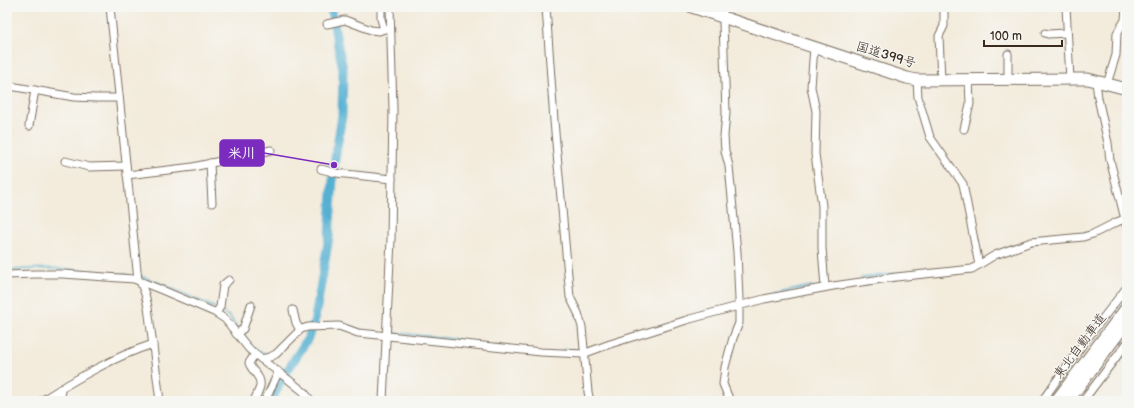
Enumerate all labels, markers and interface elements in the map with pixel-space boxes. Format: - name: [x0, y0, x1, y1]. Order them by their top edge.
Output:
- scale bar: [984, 22, 1062, 48]
- text: 100 m: [990, 29, 1022, 44]
- street label: 国道399号: [854, 38, 918, 72]
- callout: 米川: [220, 140, 264, 166]
- text: 米川: [228, 145, 256, 162]
- street label: 東北自動車道: [1050, 310, 1110, 382]

